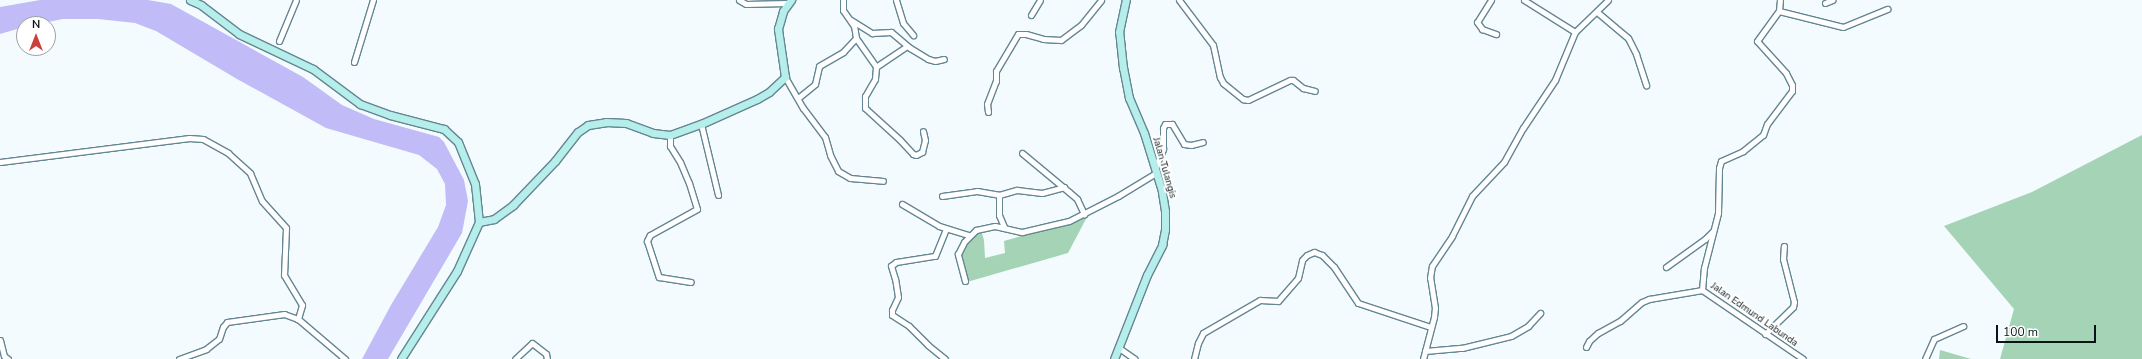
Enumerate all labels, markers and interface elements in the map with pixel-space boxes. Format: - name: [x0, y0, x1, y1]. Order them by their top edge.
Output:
- north arrow: [16, 16, 56, 56]
- text: N: [32, 17, 40, 32]
- street label: Jalan Tulangis: [1150, 136, 1178, 200]
- street label: Jalan Edmund Labunda: [1708, 280, 1800, 350]
- scale bar: [1998, 317, 2098, 343]
- text: 100 m: [2003, 324, 2038, 340]

